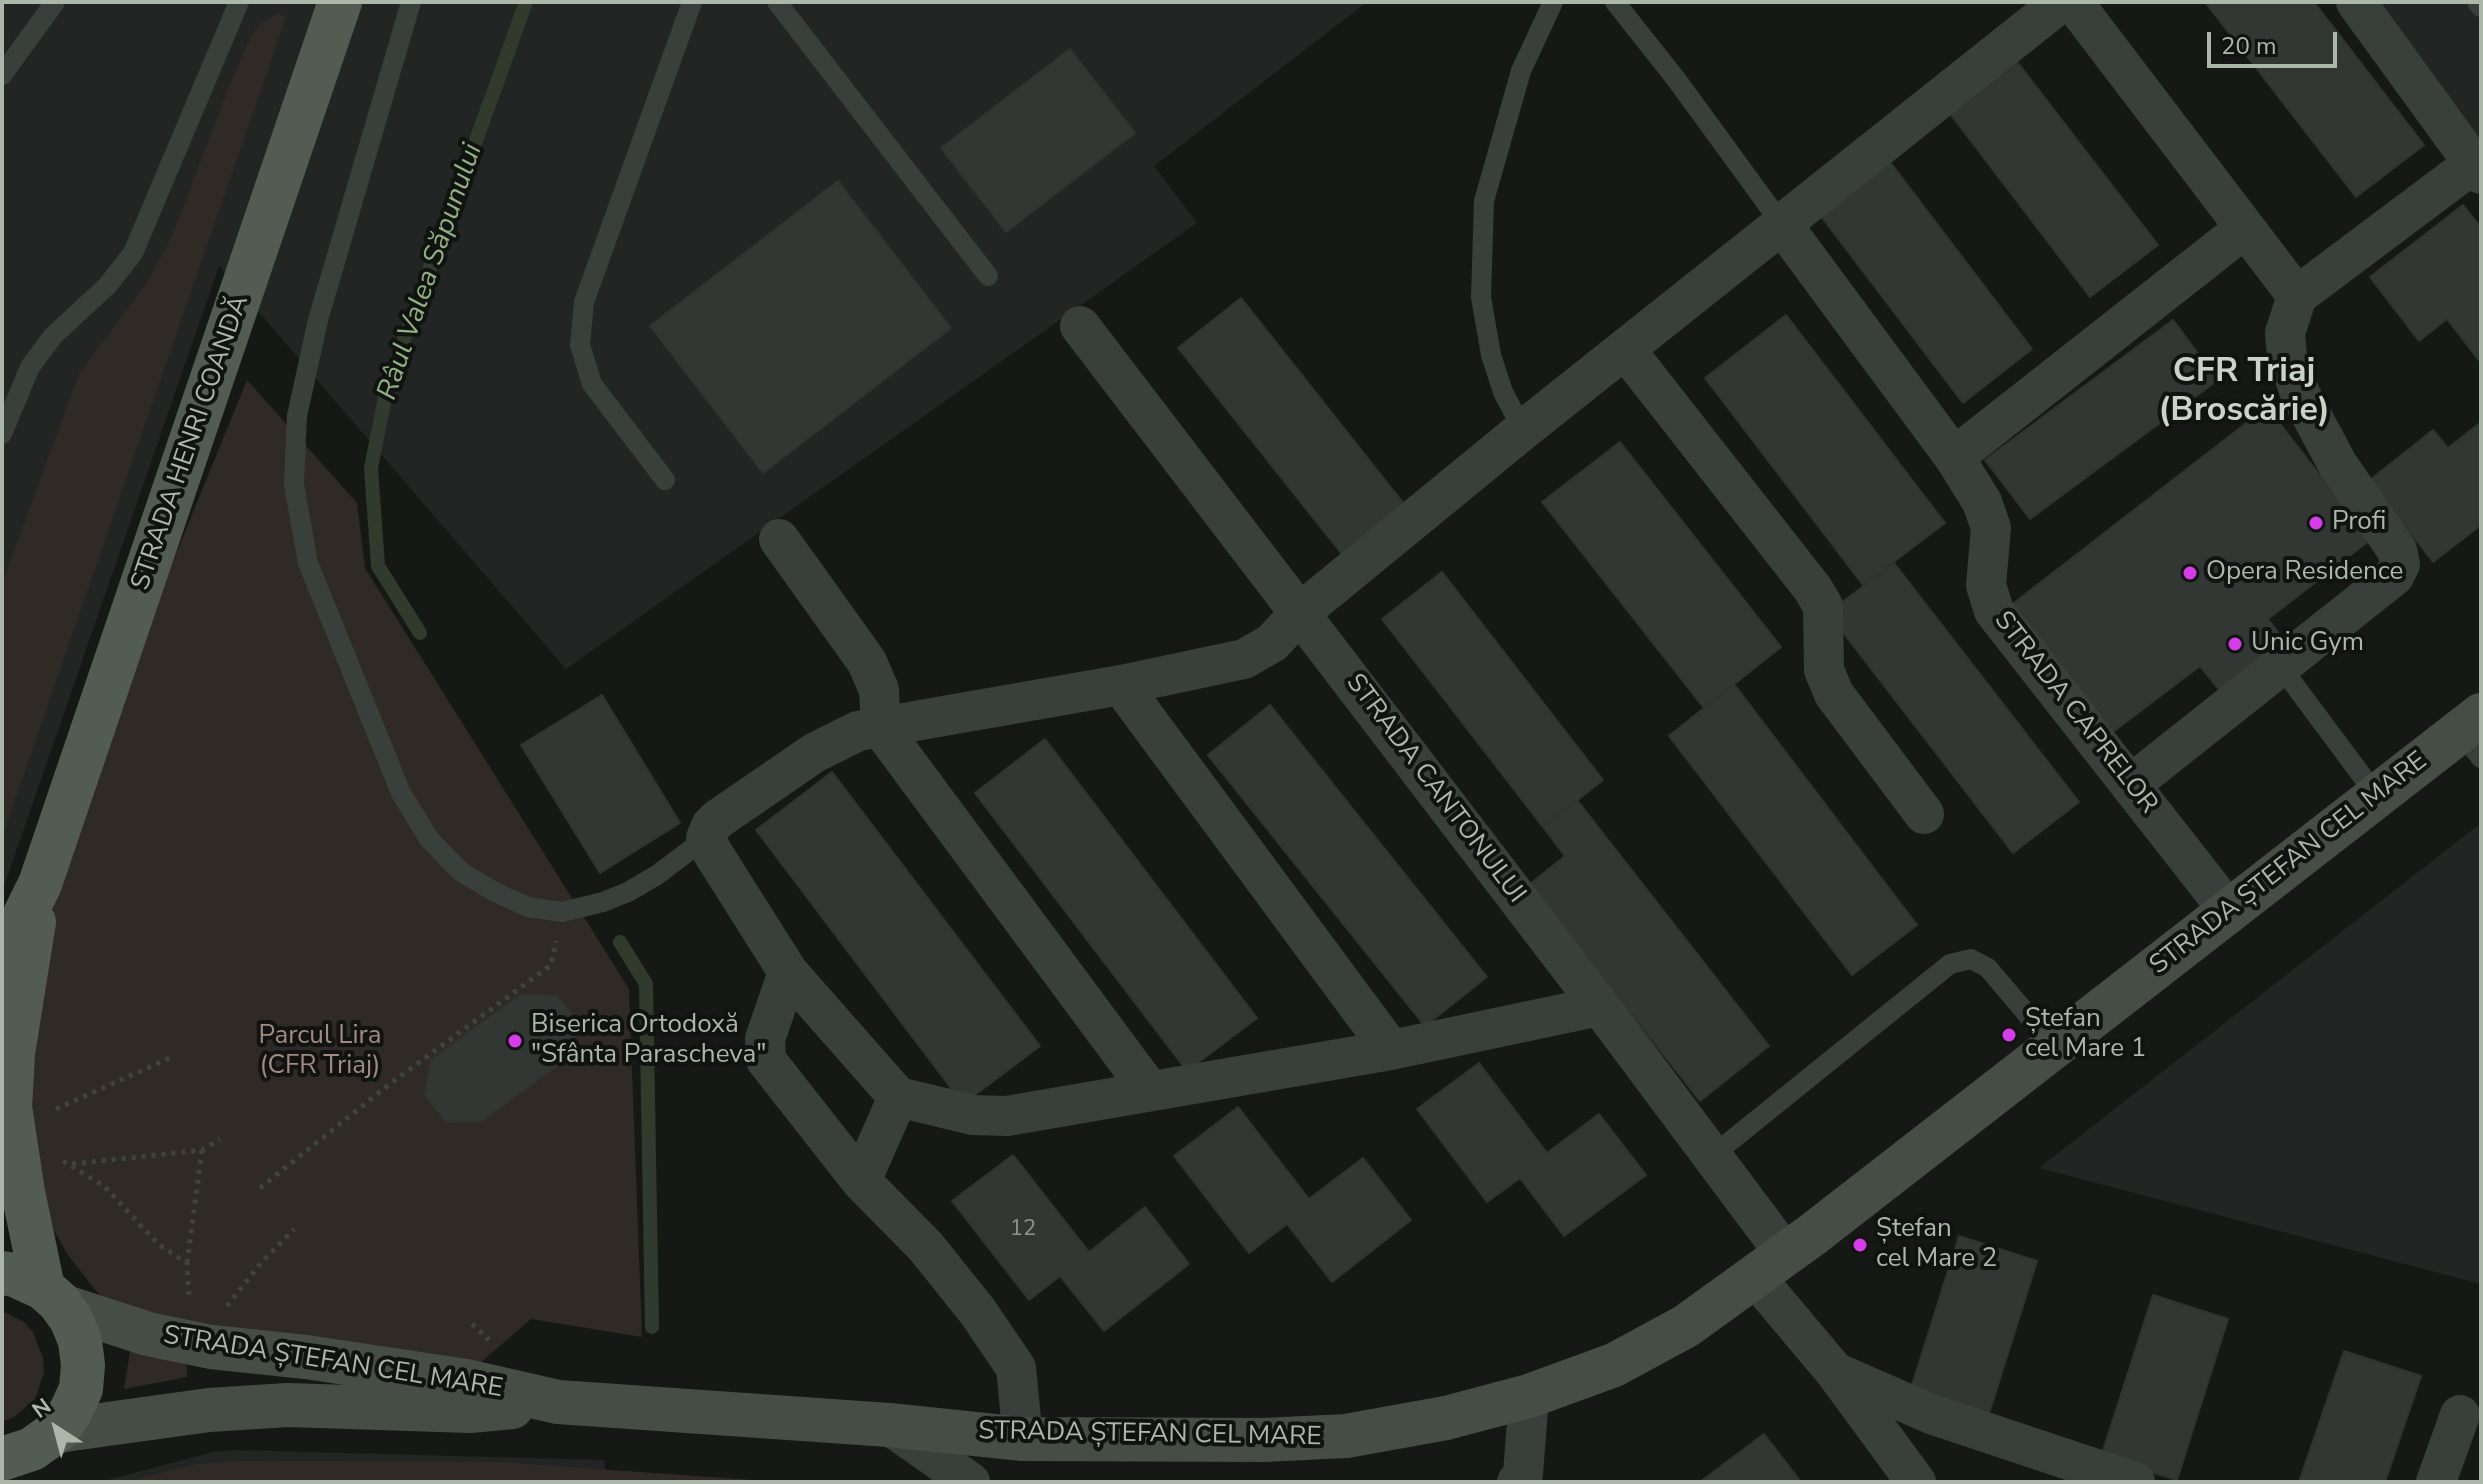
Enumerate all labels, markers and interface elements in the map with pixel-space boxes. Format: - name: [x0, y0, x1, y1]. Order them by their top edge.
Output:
- scale bar: [2211, 16, 2341, 66]
- text: 20 m: [2221, 30, 2277, 62]
- water label: Râul Valea Săpunului: [371, 140, 491, 404]
- street label: STRADA HENRI COANDĂ: [126, 292, 256, 594]
- district label: CFR Triaj (Broscărie): [2158, 353, 2330, 432]
- place label: Profi: [2332, 507, 2386, 539]
- marker: Profi: [2307, 514, 2325, 532]
- place label: Opera Residence: [2206, 557, 2403, 589]
- marker: Opera Residence: [2181, 564, 2199, 582]
- street label: STRADA CAPRELOR: [1987, 606, 2163, 820]
- place label: Unic Gym: [2251, 628, 2364, 660]
- marker: Unic Gym: [2226, 635, 2244, 653]
- street label: STRADA CANTONULUI: [1339, 668, 1531, 910]
- street label: STRADA ȘTEFAN CEL MARE: [2144, 746, 2434, 982]
- place label: Ștefan cel Mare 1: [2025, 1004, 2146, 1066]
- place label: Biserica Ortodoxă "Sfânta Parascheva": [531, 1010, 766, 1072]
- park label: Parcul Lira (CFR Triaj): [259, 1021, 381, 1082]
- marker: Ștefan cel Mare 1: [2000, 1026, 2018, 1044]
- marker: Biserica Ortodoxă "Sfânta Parascheva": [506, 1032, 524, 1050]
- place label: Ștefan cel Mare 2: [1876, 1214, 1997, 1276]
- house number: 12: [1010, 1217, 1036, 1243]
- marker: Ștefan cel Mare 2: [1851, 1236, 1869, 1254]
- street label: STRADA ȘTEFAN CEL MARE: [161, 1321, 505, 1405]
- north arrow: [16, 1388, 96, 1468]
- text: N: [26, 1392, 57, 1426]
- street label: STRADA ȘTEFAN CEL MARE: [978, 1416, 1322, 1454]

